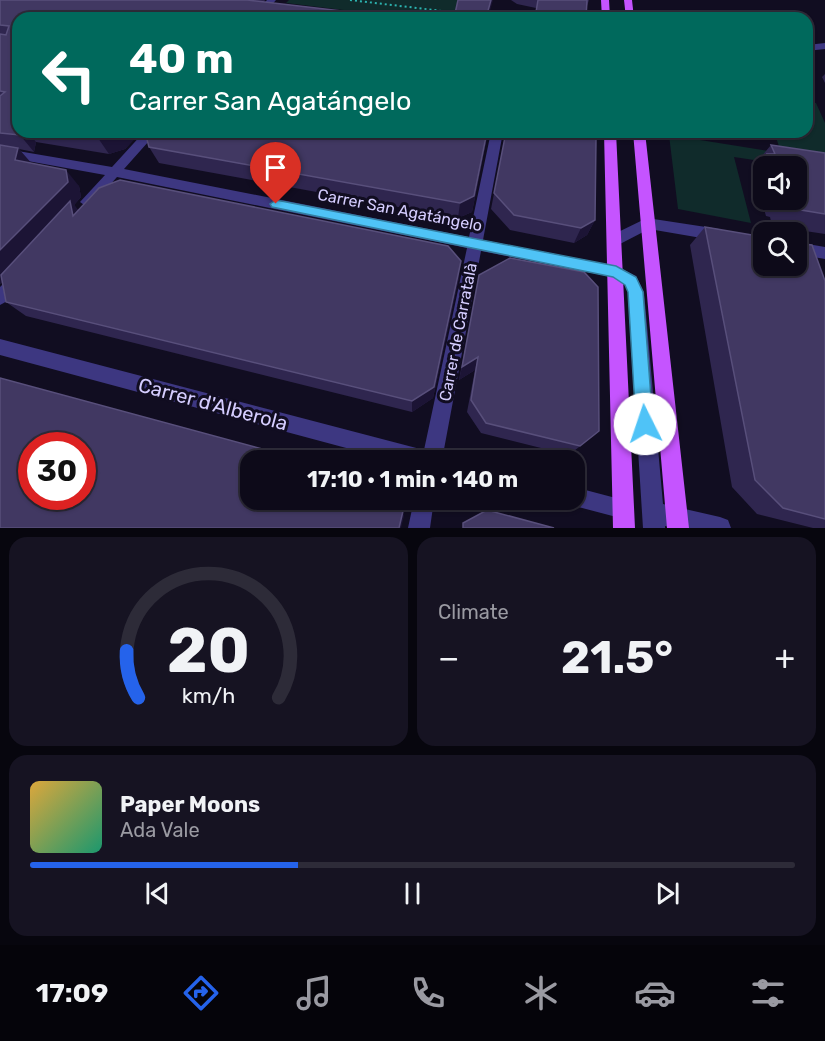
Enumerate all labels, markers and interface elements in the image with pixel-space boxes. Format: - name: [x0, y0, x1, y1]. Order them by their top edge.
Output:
- text: 40 m: [129, 34, 234, 84]
- icon: left: [30, 36, 108, 114]
- text: Carrer San Agatángelo: [129, 85, 411, 117]
- pin: [250, 142, 301, 204]
- icon: arrive: [259, 151, 292, 184]
- map controls: [753, 156, 807, 276]
- button: sound: [753, 156, 807, 210]
- street label: Carrer San Agatángelo: [316, 185, 484, 235]
- button: search: [753, 222, 807, 276]
- street label: Carrer de Carratalà: [435, 261, 481, 403]
- street label: Carrer d'Alberola: [136, 373, 290, 435]
- position arrow: [613, 392, 677, 456]
- speed limit sign: 30: [18, 432, 96, 510]
- text: 17:10 · 1 min · 140 m: [307, 466, 518, 493]
- text: Climate: [438, 600, 509, 624]
- text: 20: [167, 614, 250, 688]
- text: 21.5°: [561, 631, 673, 684]
- text: −: [438, 638, 459, 677]
- text: +: [774, 638, 795, 677]
- text: km/h: [182, 684, 235, 709]
- text: Paper Moons: [120, 791, 260, 818]
- text: Ada Vale: [120, 818, 200, 842]
- icon: previous: [141, 877, 174, 910]
- icon: pause: [396, 877, 429, 910]
- icon: next: [651, 877, 684, 910]
- icon: directions: [180, 972, 222, 1014]
- icon: music: [293, 972, 335, 1014]
- icon: phone: [407, 972, 449, 1014]
- icon: climate: [520, 972, 562, 1014]
- icon: car: [634, 972, 676, 1014]
- icon: filters: [747, 972, 789, 1014]
- text: 17:09: [36, 977, 108, 1009]

